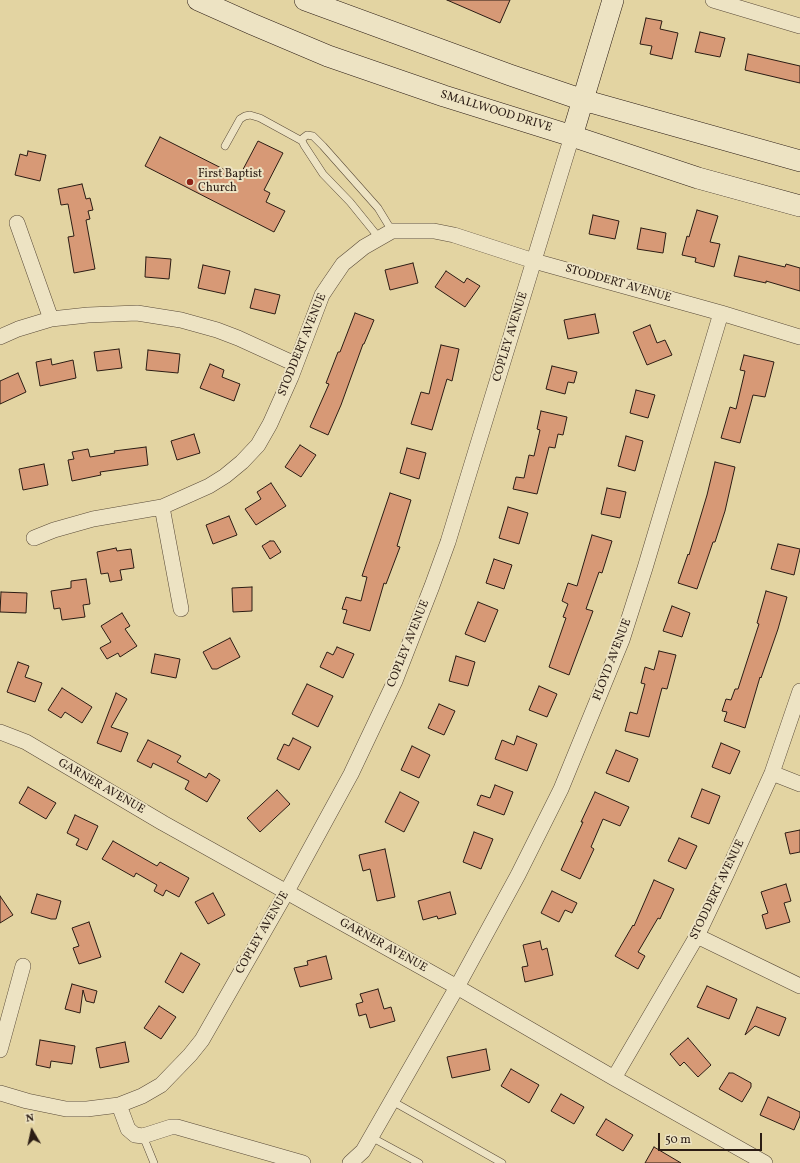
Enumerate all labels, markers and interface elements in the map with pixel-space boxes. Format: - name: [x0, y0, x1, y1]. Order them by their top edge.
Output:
- street label: SMALLWOOD DRIVE: [438, 88, 554, 136]
- place label: First Baptist Church: [198, 168, 262, 196]
- marker: First Baptist Church: [185, 177, 195, 187]
- street label: STODDERT AVENUE: [563, 262, 673, 306]
- street label: COPLEY AVENUE: [490, 290, 532, 384]
- street label: STODDERT AVENUE: [276, 291, 330, 399]
- street label: COPLEY AVENUE: [385, 598, 433, 690]
- street label: FLOYD AVENUE: [591, 617, 635, 703]
- street label: GARNER AVENUE: [55, 756, 147, 818]
- street label: STODDERT AVENUE: [687, 838, 749, 942]
- street label: COPLEY AVENUE: [233, 889, 293, 977]
- street label: GARNER AVENUE: [337, 916, 429, 976]
- north arrow: [12, 1111, 52, 1151]
- text: N: [25, 1111, 35, 1127]
- scale bar: [660, 1125, 764, 1151]
- text: 50 m: [665, 1132, 691, 1148]

